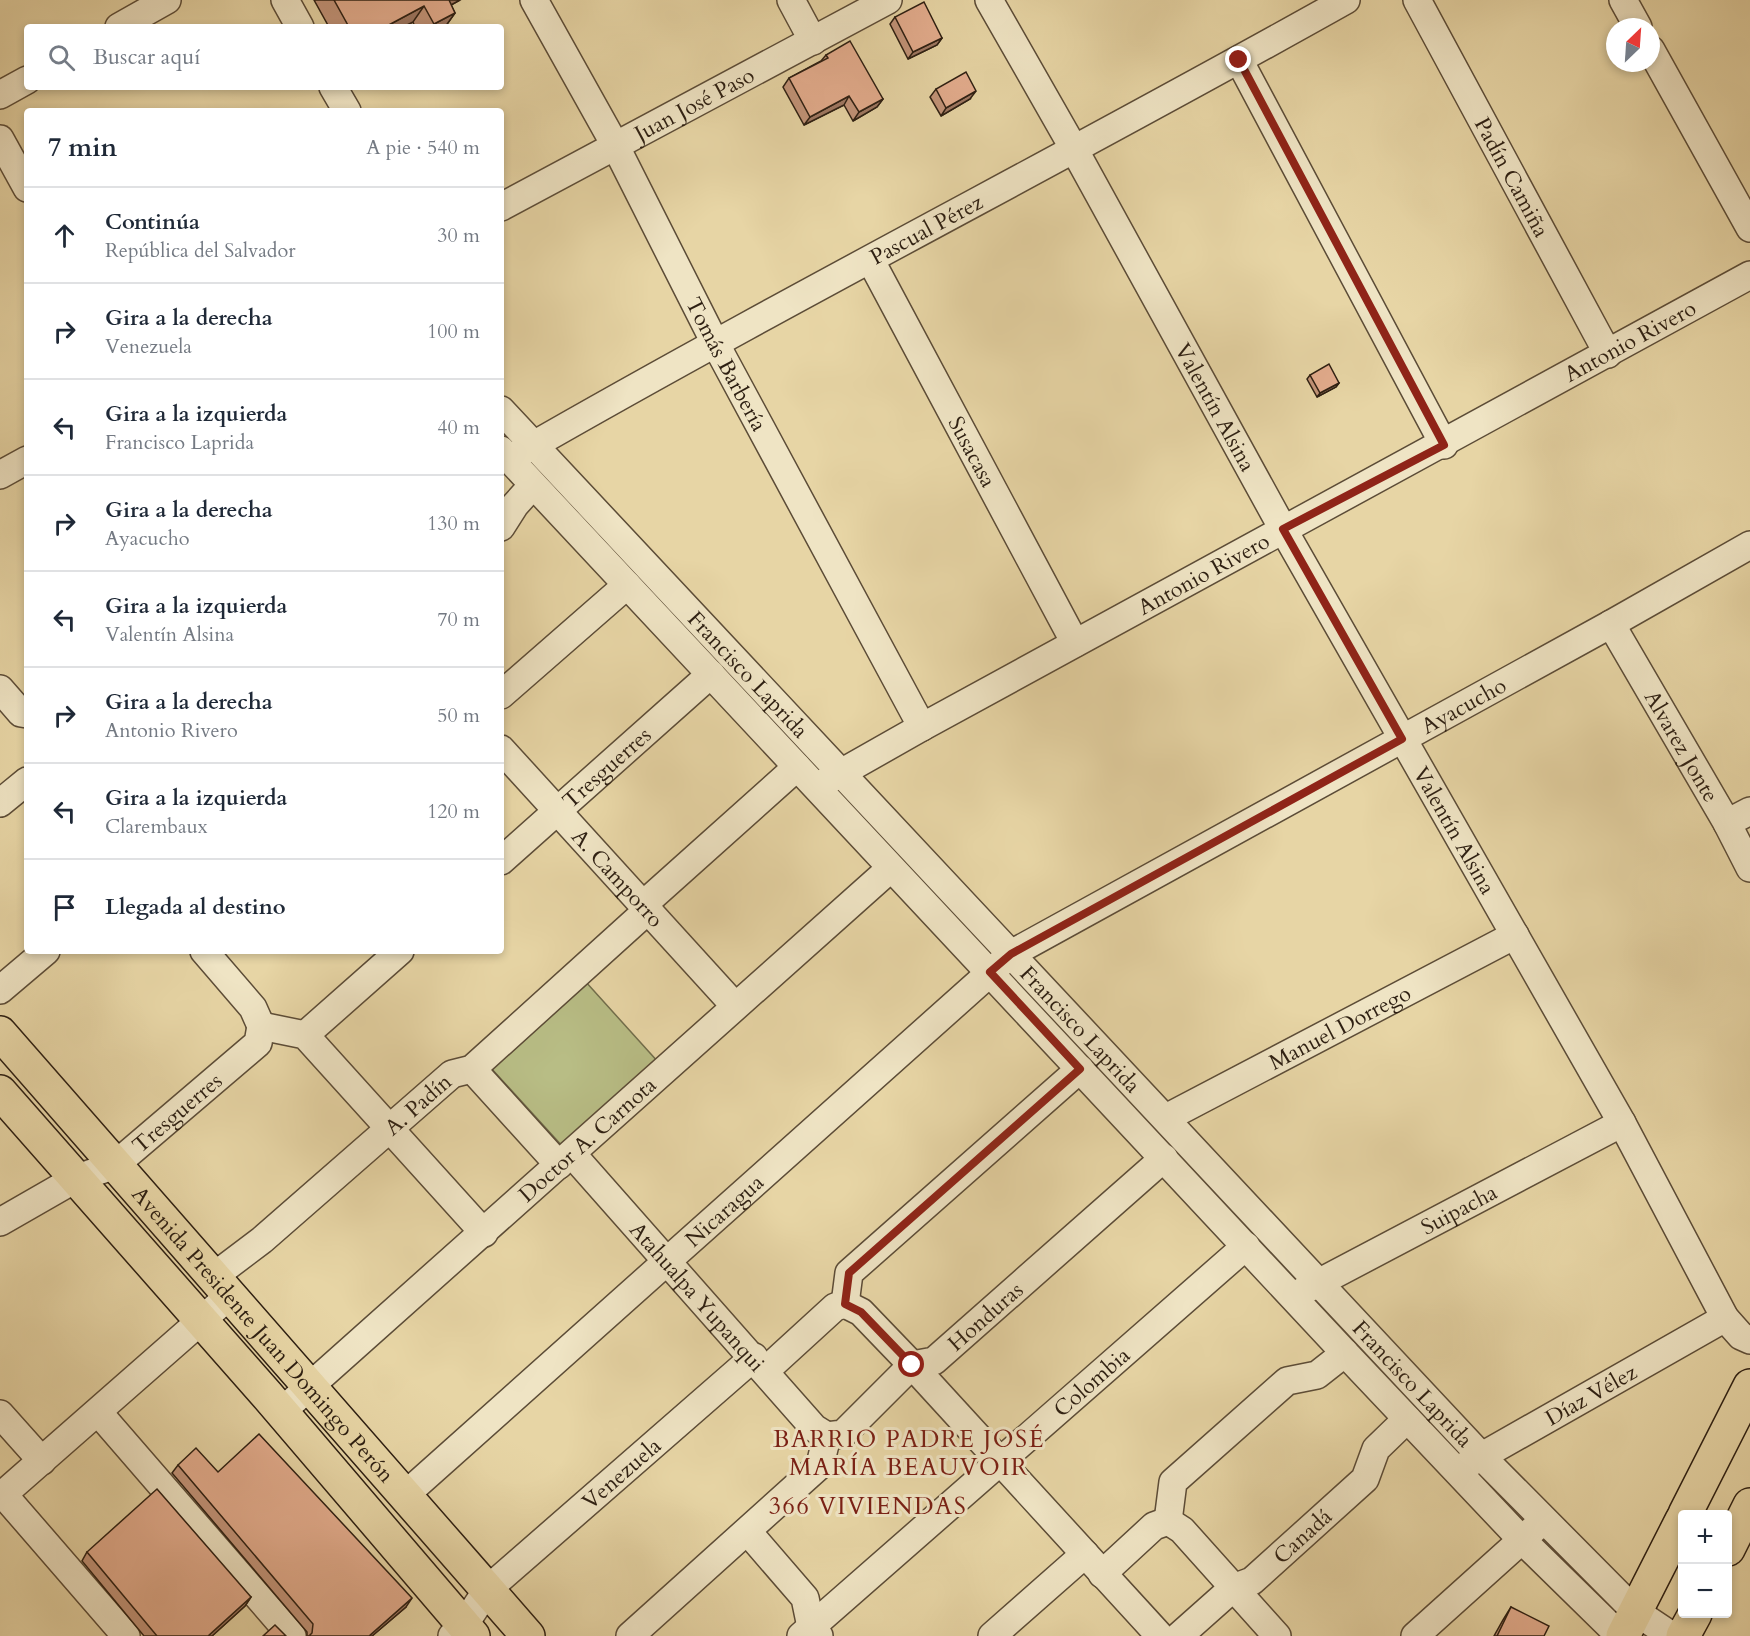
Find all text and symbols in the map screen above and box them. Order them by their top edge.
north arrow [1606,18,1660,72]
search box [24,24,504,90]
icon: search [45,41,78,74]
text: Buscar aquí [93,42,200,72]
route end [1225,46,1251,72]
street label: Juan José Paso [627,60,760,150]
street label: Padín Camiña [1467,112,1556,243]
text: 7 min [48,130,117,165]
text: A pie · 540 m [366,134,480,161]
street label: Pascual Pérez [865,187,988,272]
text: Continúa [105,207,200,237]
icon: ahead [48,219,81,252]
text: 30 m [437,222,480,249]
text: República del Salvador [105,237,296,264]
street label: Tomás Barbería [678,292,774,437]
street label: Antonio Rivero [1559,293,1702,390]
text: Gira a la derecha [105,303,273,333]
icon: right [48,315,81,348]
text: 100 m [427,318,480,345]
text: Venezuela [105,333,192,360]
street label: Valentín Alsina [1168,338,1263,477]
text: Gira a la izquierda [105,399,288,429]
icon: left [48,411,81,444]
street label: Susacasa [941,411,1003,493]
text: 40 m [437,414,480,441]
text: Francisco Laprida [105,429,254,456]
text: Gira a la derecha [105,495,273,525]
icon: right [48,507,81,540]
text: 130 m [427,510,480,537]
text: Ayacucho [105,525,189,552]
street label: Antonio Rivero [1132,526,1275,622]
text: Gira a la izquierda [105,591,288,621]
icon: left [48,603,81,636]
street label: Francisco Laprida [681,605,815,745]
text: 70 m [437,606,480,633]
text: Valentín Alsina [105,621,234,648]
street label: Ayacucho [1416,671,1512,742]
street label: Alvarez Jonte [1637,685,1725,808]
text: Gira a la derecha [105,687,273,717]
icon: right [48,699,81,732]
text: 50 m [437,702,480,729]
text: Antonio Rivero [105,717,238,744]
street label: Tresguerres [556,720,658,816]
street label: Valentín Alsina [1406,761,1503,900]
text: Gira a la izquierda [105,783,288,813]
icon: left [48,795,81,828]
text: 120 m [427,798,480,825]
text: Clarembaux [105,813,208,840]
street label: A. Camporro [565,822,670,934]
icon: arrive [48,891,81,924]
text: Llegada al destino [105,892,286,922]
street label: Francisco Laprida [1013,959,1147,1100]
street label: Manuel Dorrego [1264,978,1416,1077]
street label: Tresguerres [126,1066,229,1160]
street label: A. Padín [378,1067,459,1142]
street label: Doctor A. Carnota [512,1070,663,1209]
street label: Nicaragua [679,1168,771,1254]
street label: Suipacha [1416,1177,1503,1242]
street label: Avenida Presidente Juan Domingo Perón [125,1180,401,1490]
street label: Atahualpa Yupanqui [623,1216,771,1379]
street label: Honduras [941,1275,1030,1358]
street label: Francisco Laprida [1345,1314,1480,1455]
street label: Colombia [1047,1340,1137,1424]
route start [898,1351,924,1377]
street label: Díaz Vélez [1540,1357,1643,1433]
district label: BARRIO PADRE JOSÉ MARÍA BEAUVOIR [773,1423,1045,1484]
street label: Venezuela [576,1431,668,1517]
district label: 366 VIVIENDAS [769,1490,967,1523]
street label: Canadá [1267,1502,1339,1571]
map controls [1678,1510,1732,1618]
button: + [1678,1510,1732,1564]
button: − [1678,1564,1732,1618]

